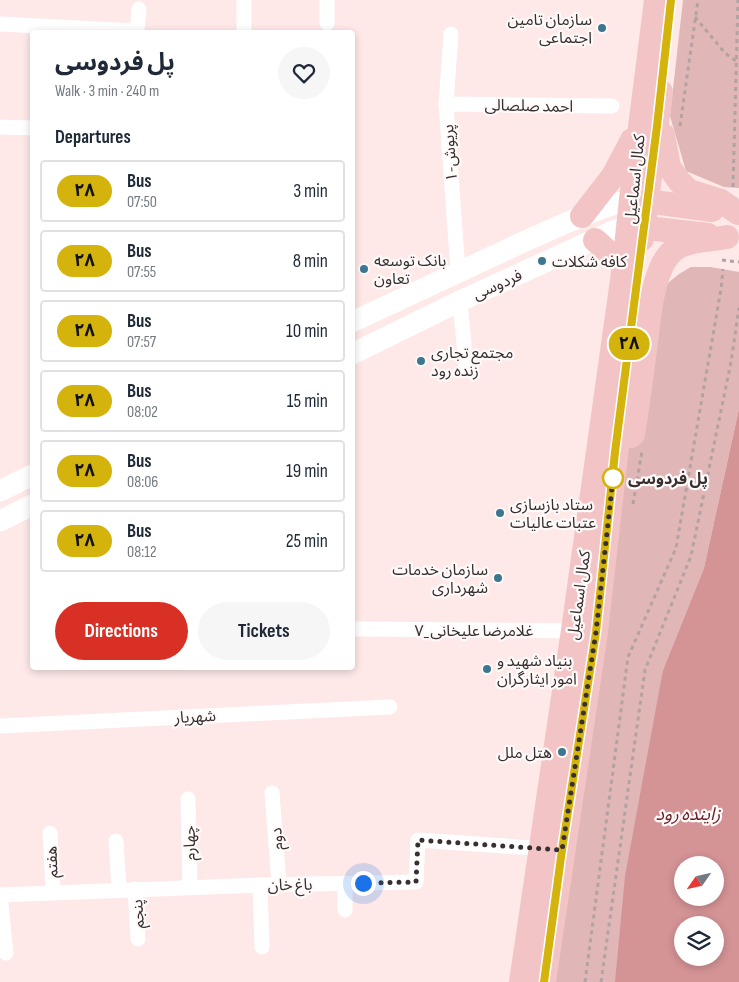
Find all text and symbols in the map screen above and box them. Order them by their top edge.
place label: سازمان تامین اجتماعی [508,11,592,48]
marker: سازمان تامین اجتماعی [596,22,608,34]
button: heart [278,47,330,99]
text: پل فردوسی [55,48,175,77]
text: Walk · 3 min · 240 m [55,82,159,101]
street label: احمد صلصالی [485,96,573,117]
street label: ۱-پریوش [439,124,462,182]
text: Departures [55,126,131,149]
street label: کمال اسماعیل [621,133,650,225]
text: Bus [127,170,152,193]
text: ۲۸ [74,180,95,201]
text: 3 min [293,180,328,203]
text: 07:50 [127,193,157,212]
text: Bus [127,240,152,263]
text: ۲۸ [74,250,95,271]
text: 8 min [293,250,328,273]
place label: بانک توسعه تعاون [374,252,446,289]
place label: کافه شکلات [552,253,627,272]
marker: کافه شکلات [536,255,548,267]
text: 07:55 [127,263,156,282]
marker: بانک توسعه تعاون [358,263,370,275]
street label: فردوسی [470,266,525,305]
text: Bus [127,310,152,333]
text: ۲۸ [74,320,95,341]
text: 10 min [286,320,328,343]
line badge: ۲۸ [606,328,652,360]
text: 07:57 [127,333,156,352]
text: ۲۸ [619,333,639,354]
place label: مجتمع تجاری زنده رود [431,344,514,381]
marker: مجتمع تجاری زنده رود [415,355,427,367]
text: Bus [127,380,152,403]
text: ۲۸ [74,390,95,411]
text: 15 min [287,390,328,413]
text: 08:02 [127,403,158,422]
text: Bus [127,450,152,473]
text: ۲۸ [74,460,95,481]
text: 19 min [286,460,328,483]
marker: پل فردوسی [602,467,624,489]
place label: پل فردوسی [628,470,708,489]
text: 08:06 [127,473,158,492]
place label: ستاد بازسازی عتبات عالیات [510,496,596,533]
marker: ستاد بازسازی عتبات عالیات [494,507,506,519]
text: Bus [127,520,152,543]
text: ۲۸ [74,530,95,551]
text: 25 min [286,530,328,553]
text: 08:12 [127,543,157,562]
street label: کمال اسماعیل [564,549,595,641]
place label: سازمان خدمات شهرداری [392,561,488,598]
marker: سازمان خدمات شهرداری [492,572,504,584]
button: Directions [55,602,188,660]
button: Tickets [198,602,330,660]
street label: ۷_غلامرضا علیخانی [415,622,533,641]
place label: بنیاد شهید و امور ایثارگران [497,652,577,689]
marker: بنیاد شهید و امور ایثارگران [481,663,493,675]
street label: شهریار [173,707,216,728]
place label: هتل ملل [498,744,552,763]
marker: هتل ملل [556,746,568,758]
water label: زاینده رود [656,804,722,825]
street label: چهارم [181,825,202,861]
street label: دوم [267,827,290,851]
street label: هفتم [42,846,65,878]
north arrow [674,856,724,906]
map controls [674,856,724,966]
your location [351,871,376,896]
street label: باغ خان [268,876,313,897]
street label: پنجم [128,898,151,929]
button: layers [674,916,724,966]

